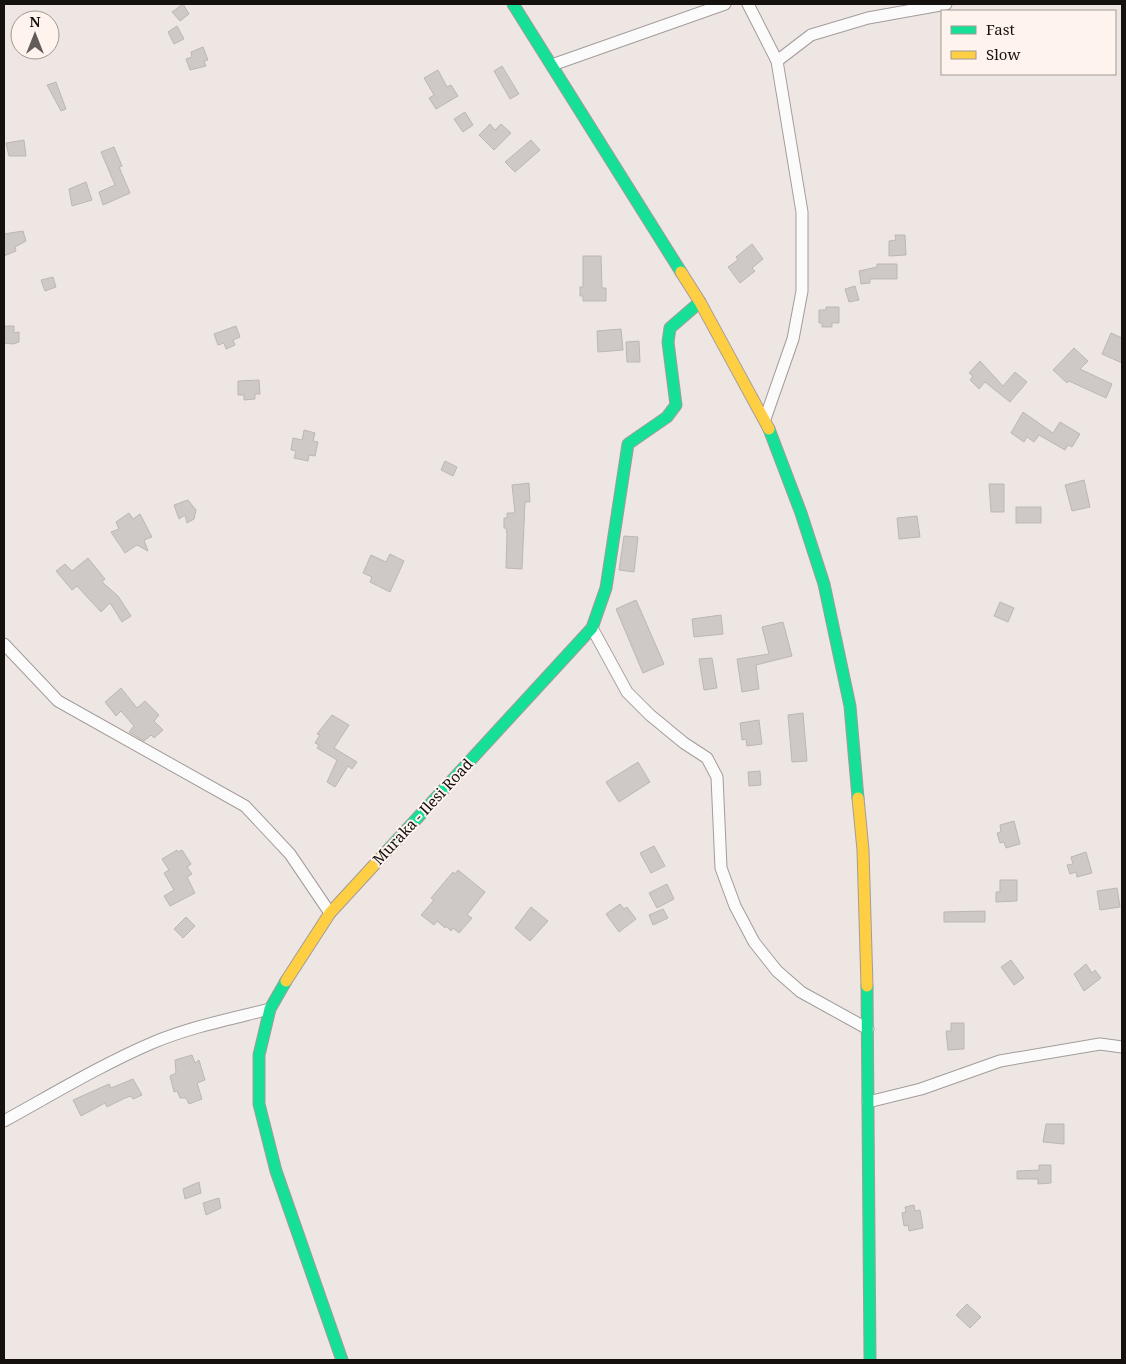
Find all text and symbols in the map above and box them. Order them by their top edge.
north arrow [10,10,60,60]
legend [941,10,1116,75]
text: N [29,12,41,31]
text: Fast [986,19,1015,39]
text: Slow [986,44,1020,64]
street label: Muraka - Ilesi Road [368,754,477,869]

